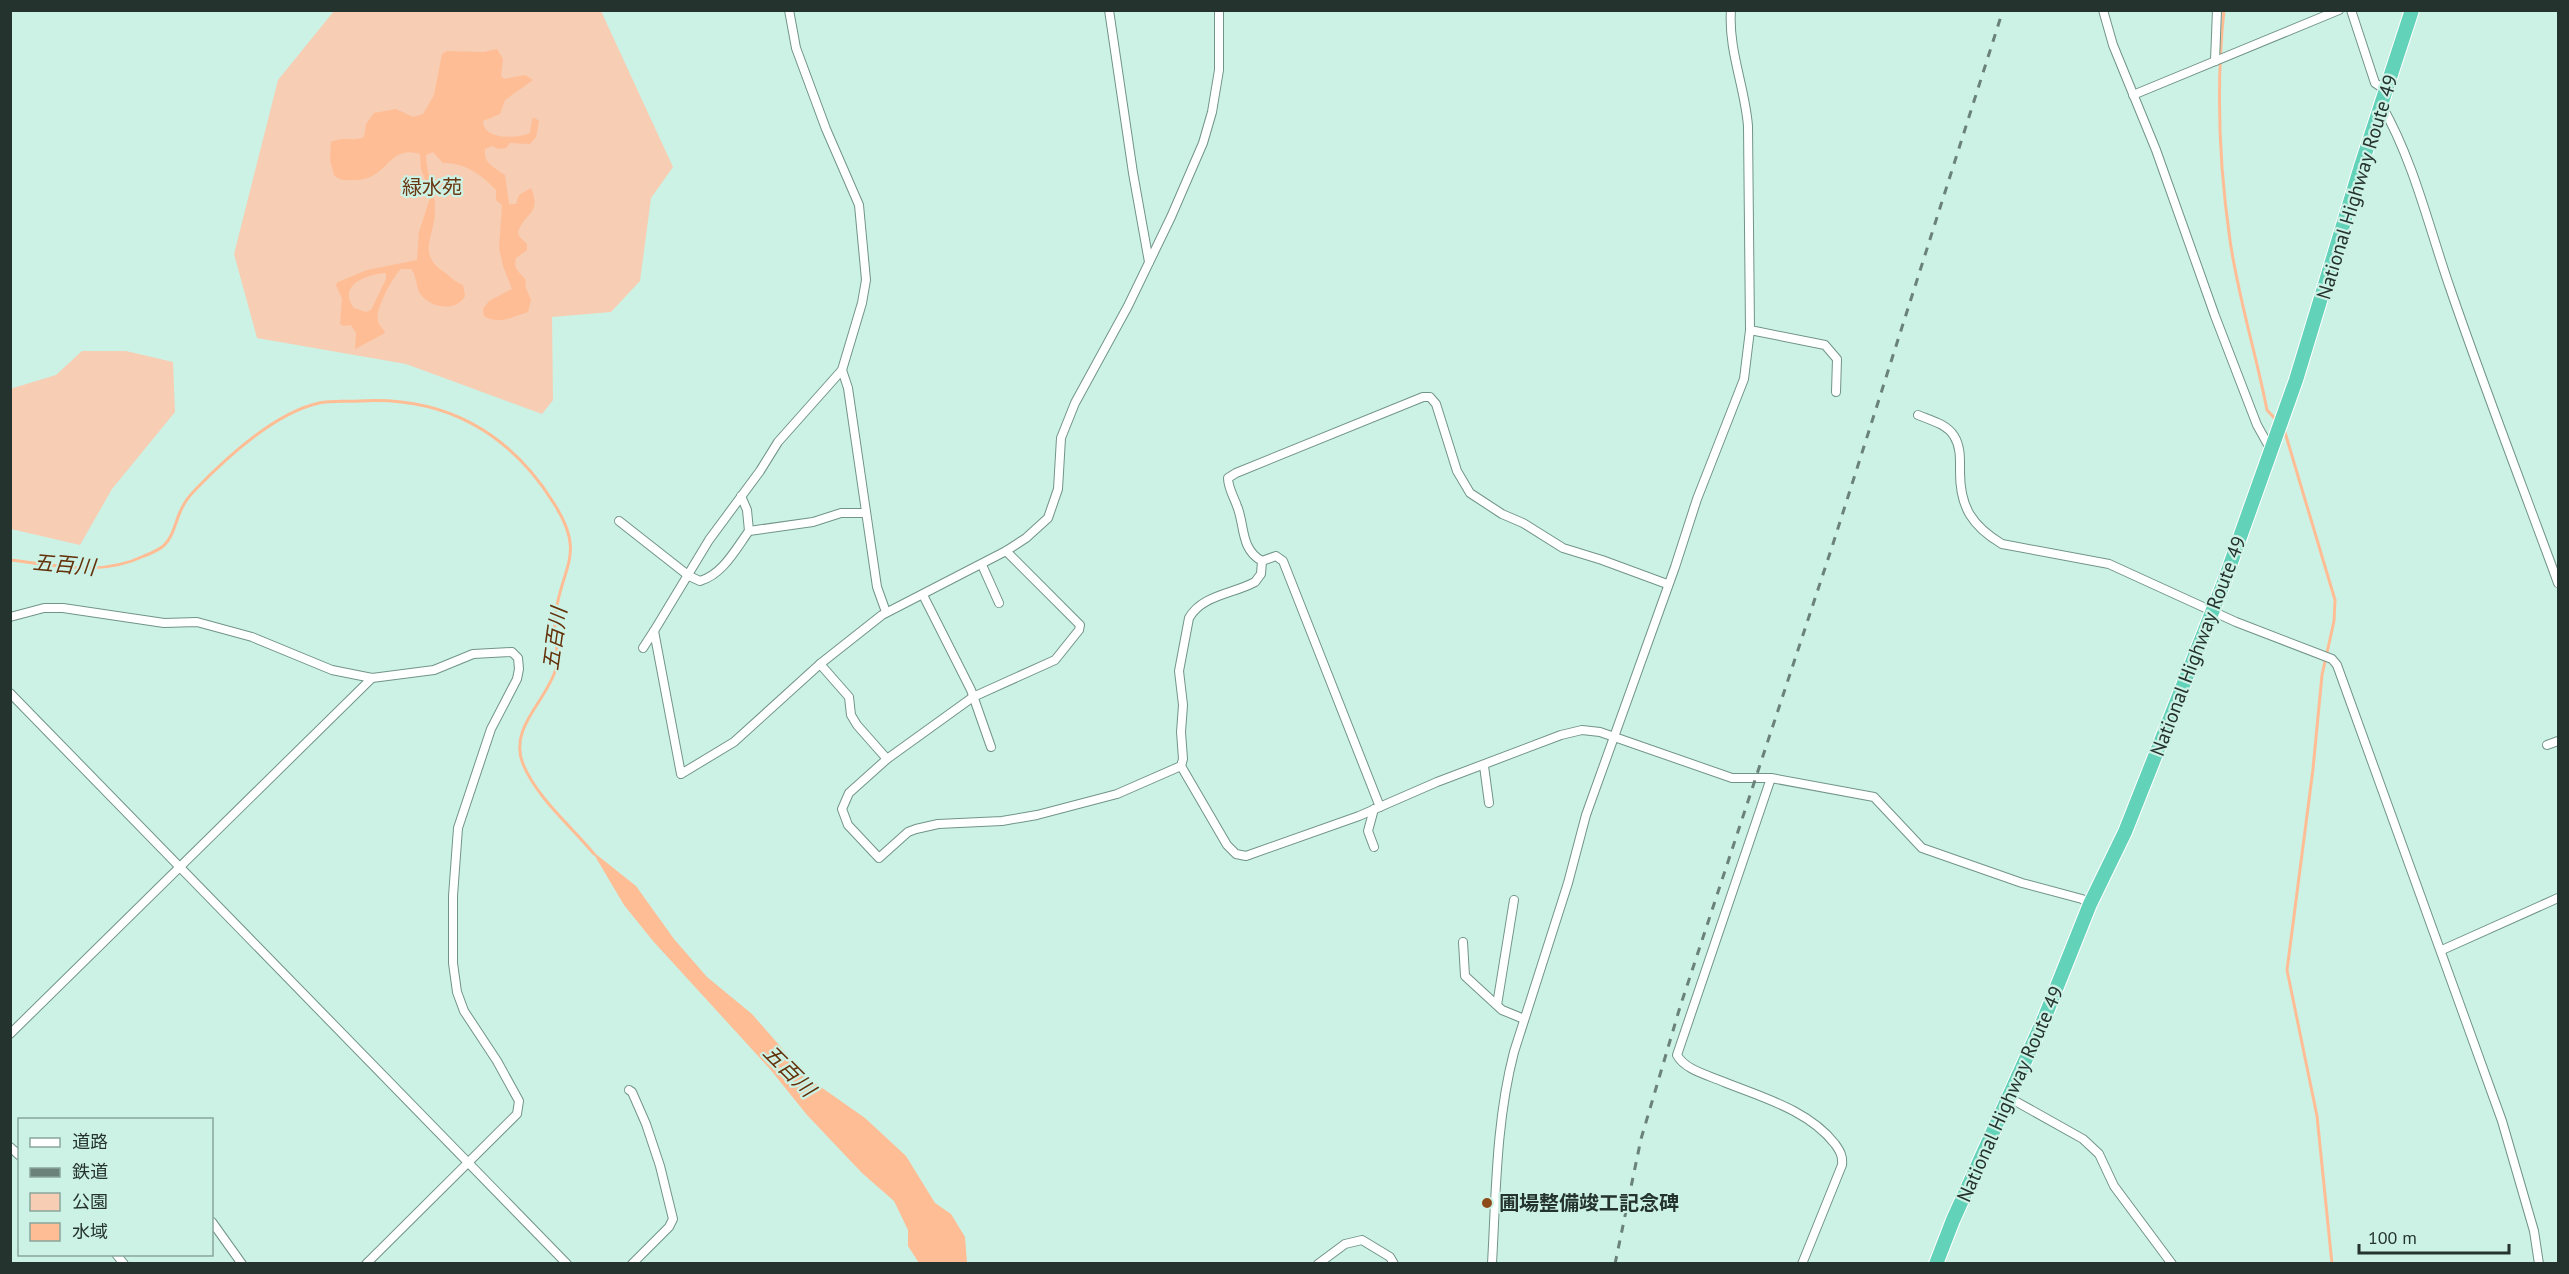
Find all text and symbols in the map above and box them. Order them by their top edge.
street label: National Highway Route 49 [2310,71,2404,303]
park label: 緑水苑 [402,174,462,200]
street label: National Highway Route 49 [2144,532,2252,760]
water label: 五百川 [31,548,99,581]
water label: 五百川 [537,604,573,672]
street label: National Highway Route 49 [1951,982,2069,1206]
water label: 五百川 [758,1039,823,1104]
legend [18,1118,213,1256]
text: 道路 [72,1130,108,1153]
text: 鉄道 [72,1160,108,1183]
text: 公園 [72,1190,108,1213]
place label: 圃場整備竣工記念碑 [1499,1190,1679,1216]
marker: 圃場整備竣工記念碑 [1480,1196,1494,1210]
scale bar [2359,1217,2509,1255]
text: 水域 [72,1220,108,1243]
text: 100 m [2368,1226,2417,1249]

